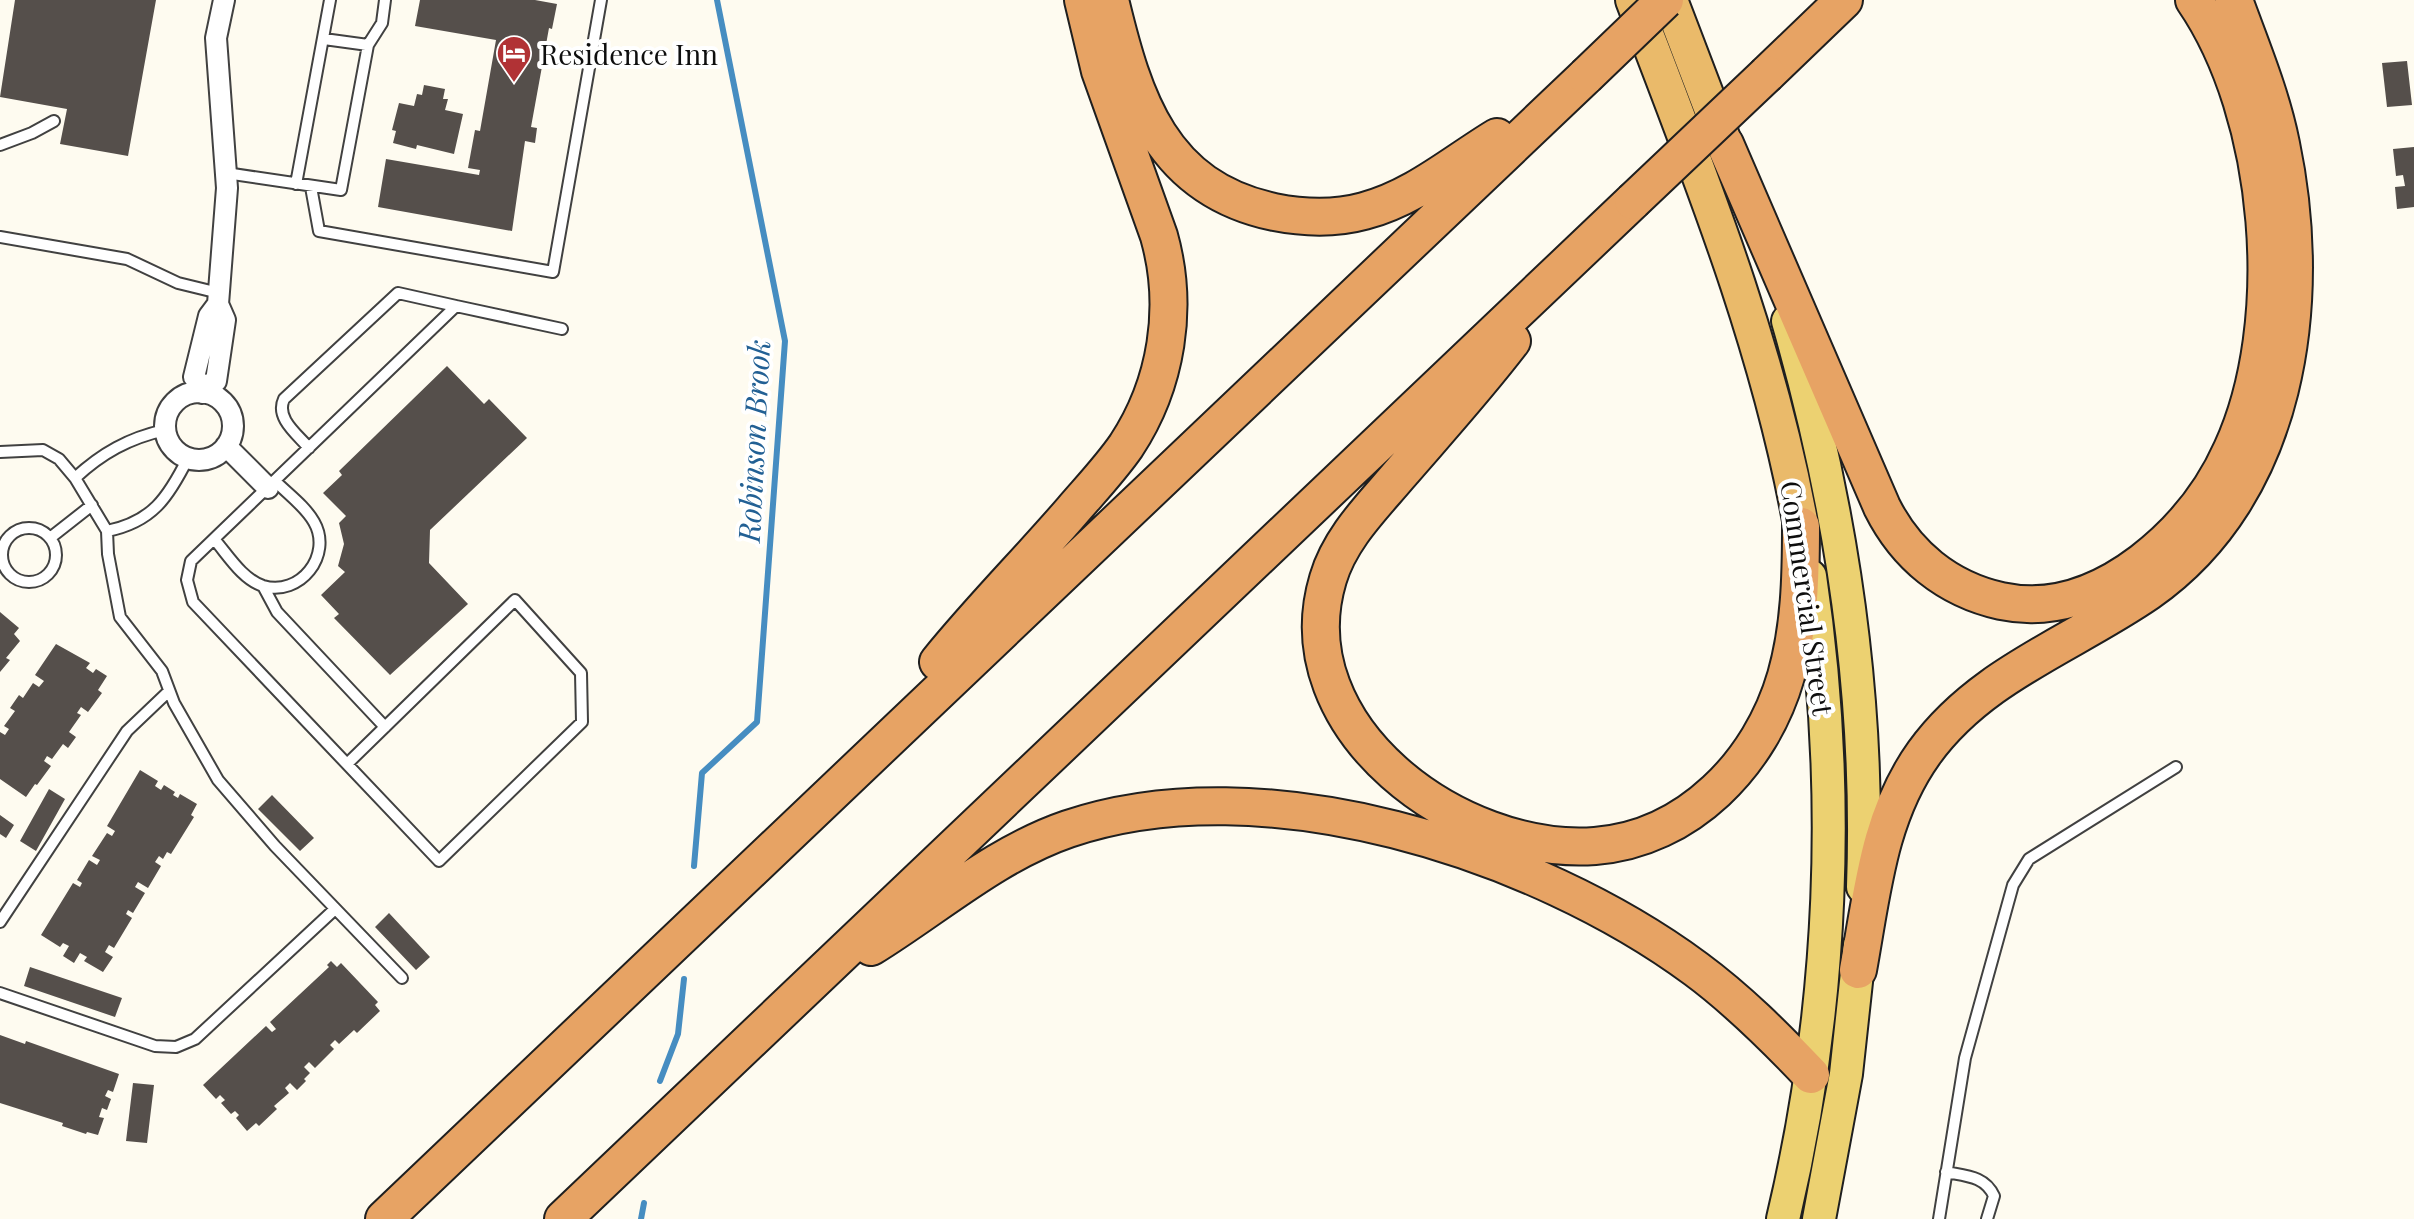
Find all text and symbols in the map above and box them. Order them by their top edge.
hotel icon: Residence Inn [495,34,533,84]
place label: Residence Inn [540,35,718,72]
water label: Robinson Brook [728,339,778,544]
street label: Commercial Street [1773,478,1843,719]

